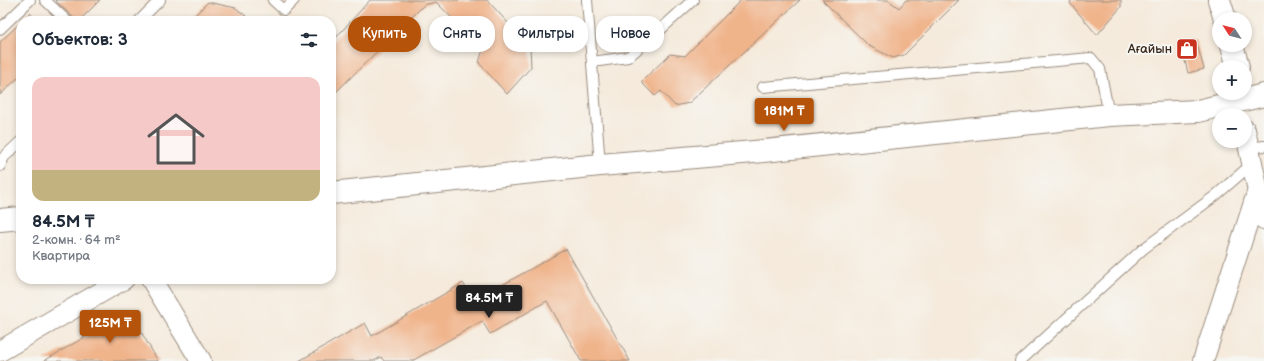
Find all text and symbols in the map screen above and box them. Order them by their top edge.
north arrow [1212,12,1252,52]
map controls [1212,12,1252,148]
chip: Купить [348,16,421,52]
chip: Снять [429,16,495,52]
chip: Фильтры [503,16,588,52]
chip: Новое [596,16,664,52]
icon: filters [298,29,320,51]
text: Объектов: 3 [32,30,128,50]
shop icon: Ағайын [1174,36,1200,62]
place label: Ағайын [1127,41,1172,57]
button: + [1212,60,1252,100]
pin: 181M ₸ [751,98,817,132]
icon: home [140,103,212,175]
text: 181M ₸ [764,103,804,119]
button: − [1212,108,1252,148]
text: 84.5M ₸ [32,212,94,232]
text: 2-комн. · 64 m² [32,232,121,248]
text: Квартира [32,248,90,264]
pin: 84.5M ₸ [452,285,526,319]
text: 84.5M ₸ [465,290,513,306]
pin: 125M ₸ [77,310,143,344]
text: 125M ₸ [89,315,131,331]

